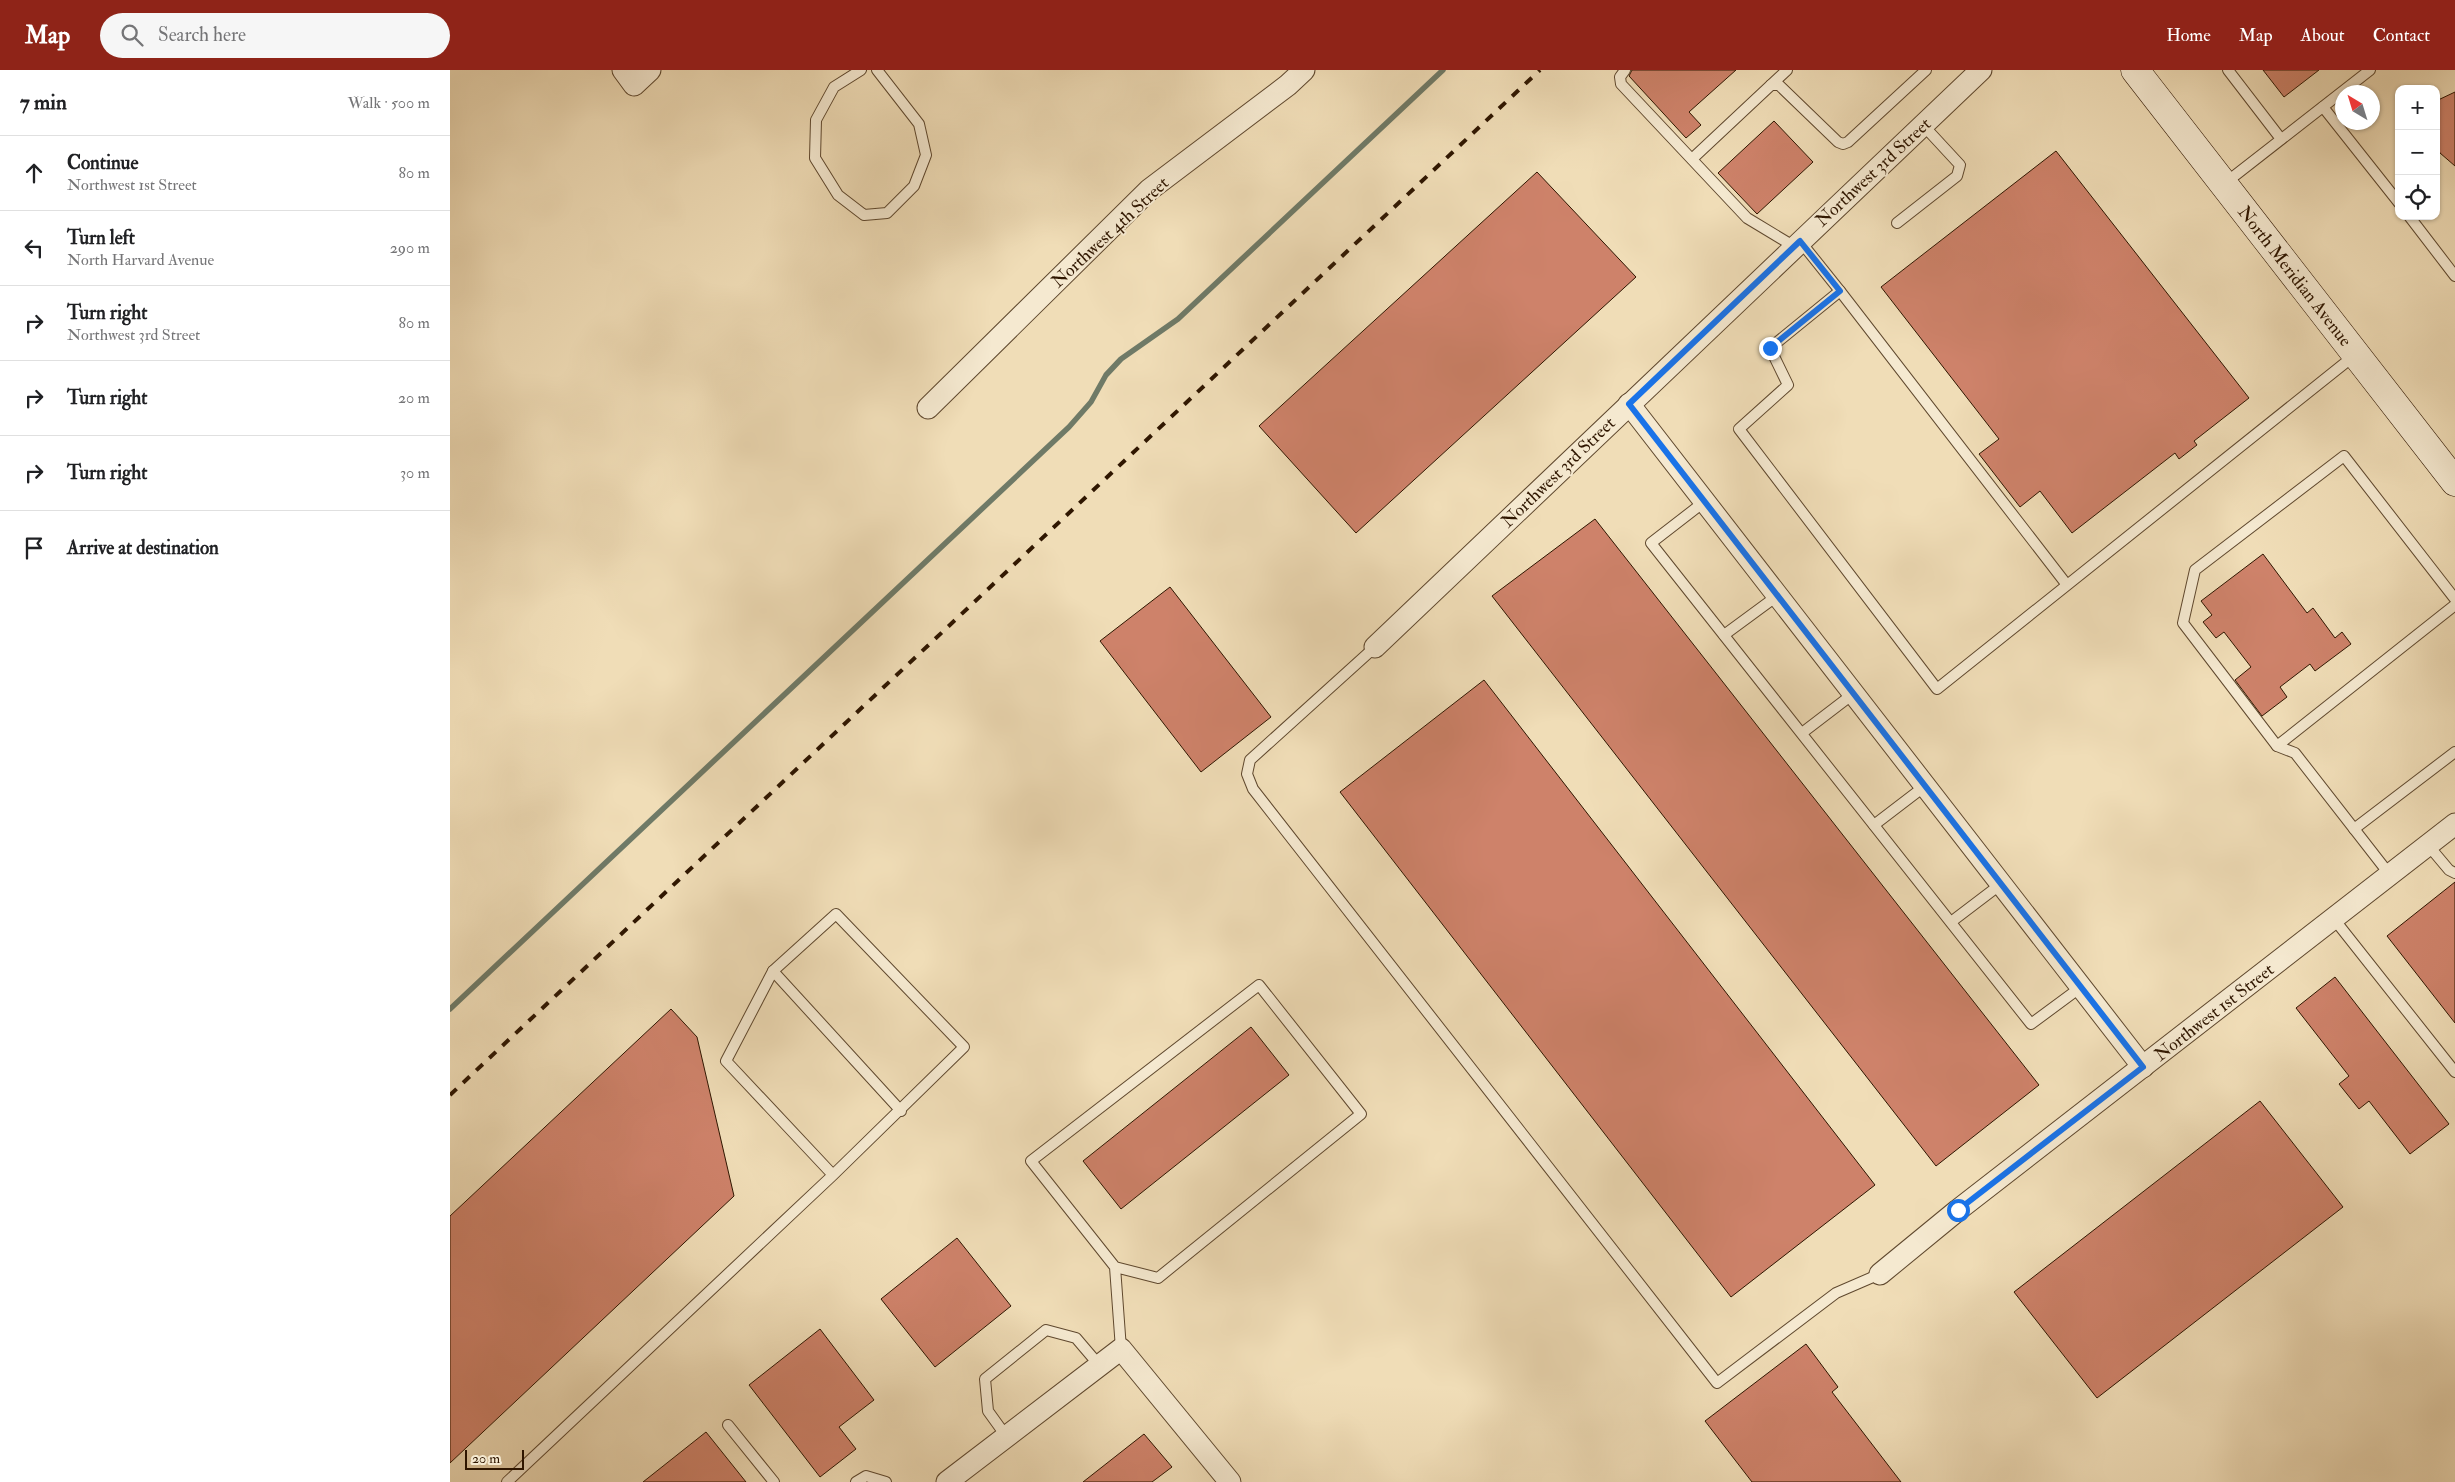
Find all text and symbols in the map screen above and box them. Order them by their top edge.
search box [100,13,450,58]
text: Map [25,20,70,51]
icon: search [118,21,146,49]
text: Search here [158,23,246,47]
text: Home [2166,24,2211,47]
text: Map [2239,24,2273,47]
text: About [2301,24,2345,47]
text: Contact [2373,24,2430,47]
north arrow [2335,85,2380,130]
map controls [2395,85,2440,220]
button: + [2395,85,2440,130]
text: 7 min [20,89,67,116]
text: Walk · 500 m [348,93,430,113]
street label: Northwest 3rd Street [1811,113,1936,232]
button: − [2395,130,2440,175]
text: Continue [67,151,138,175]
icon: ahead [20,159,48,187]
text: 80 m [399,163,430,183]
street label: Northwest 4th Street [1047,172,1174,293]
text: Northwest 1st Street [67,175,197,195]
button: locate [2395,175,2440,220]
street label: North Meridian Avenue [2232,201,2357,352]
text: Turn left [67,226,135,250]
icon: left [20,234,48,262]
text: 290 m [390,238,430,258]
text: North Harvard Avenue [67,250,214,270]
text: Turn right [67,301,147,325]
icon: right [20,309,48,337]
text: 80 m [399,313,430,333]
text: Northwest 3rd Street [67,325,200,345]
route end [1759,337,1782,360]
icon: right [20,384,48,412]
text: Turn right [67,386,147,410]
text: 20 m [398,388,430,408]
street label: Northwest 3rd Street [1496,412,1620,533]
icon: right [20,459,48,487]
text: Turn right [67,461,147,485]
text: 30 m [400,463,430,483]
icon: arrive [20,534,48,562]
text: Arrive at destination [67,536,219,560]
street label: Northwest 1st Street [2150,958,2279,1066]
route start [1947,1199,1970,1222]
scale bar [465,1447,524,1470]
text: 20 m [472,1450,500,1467]

